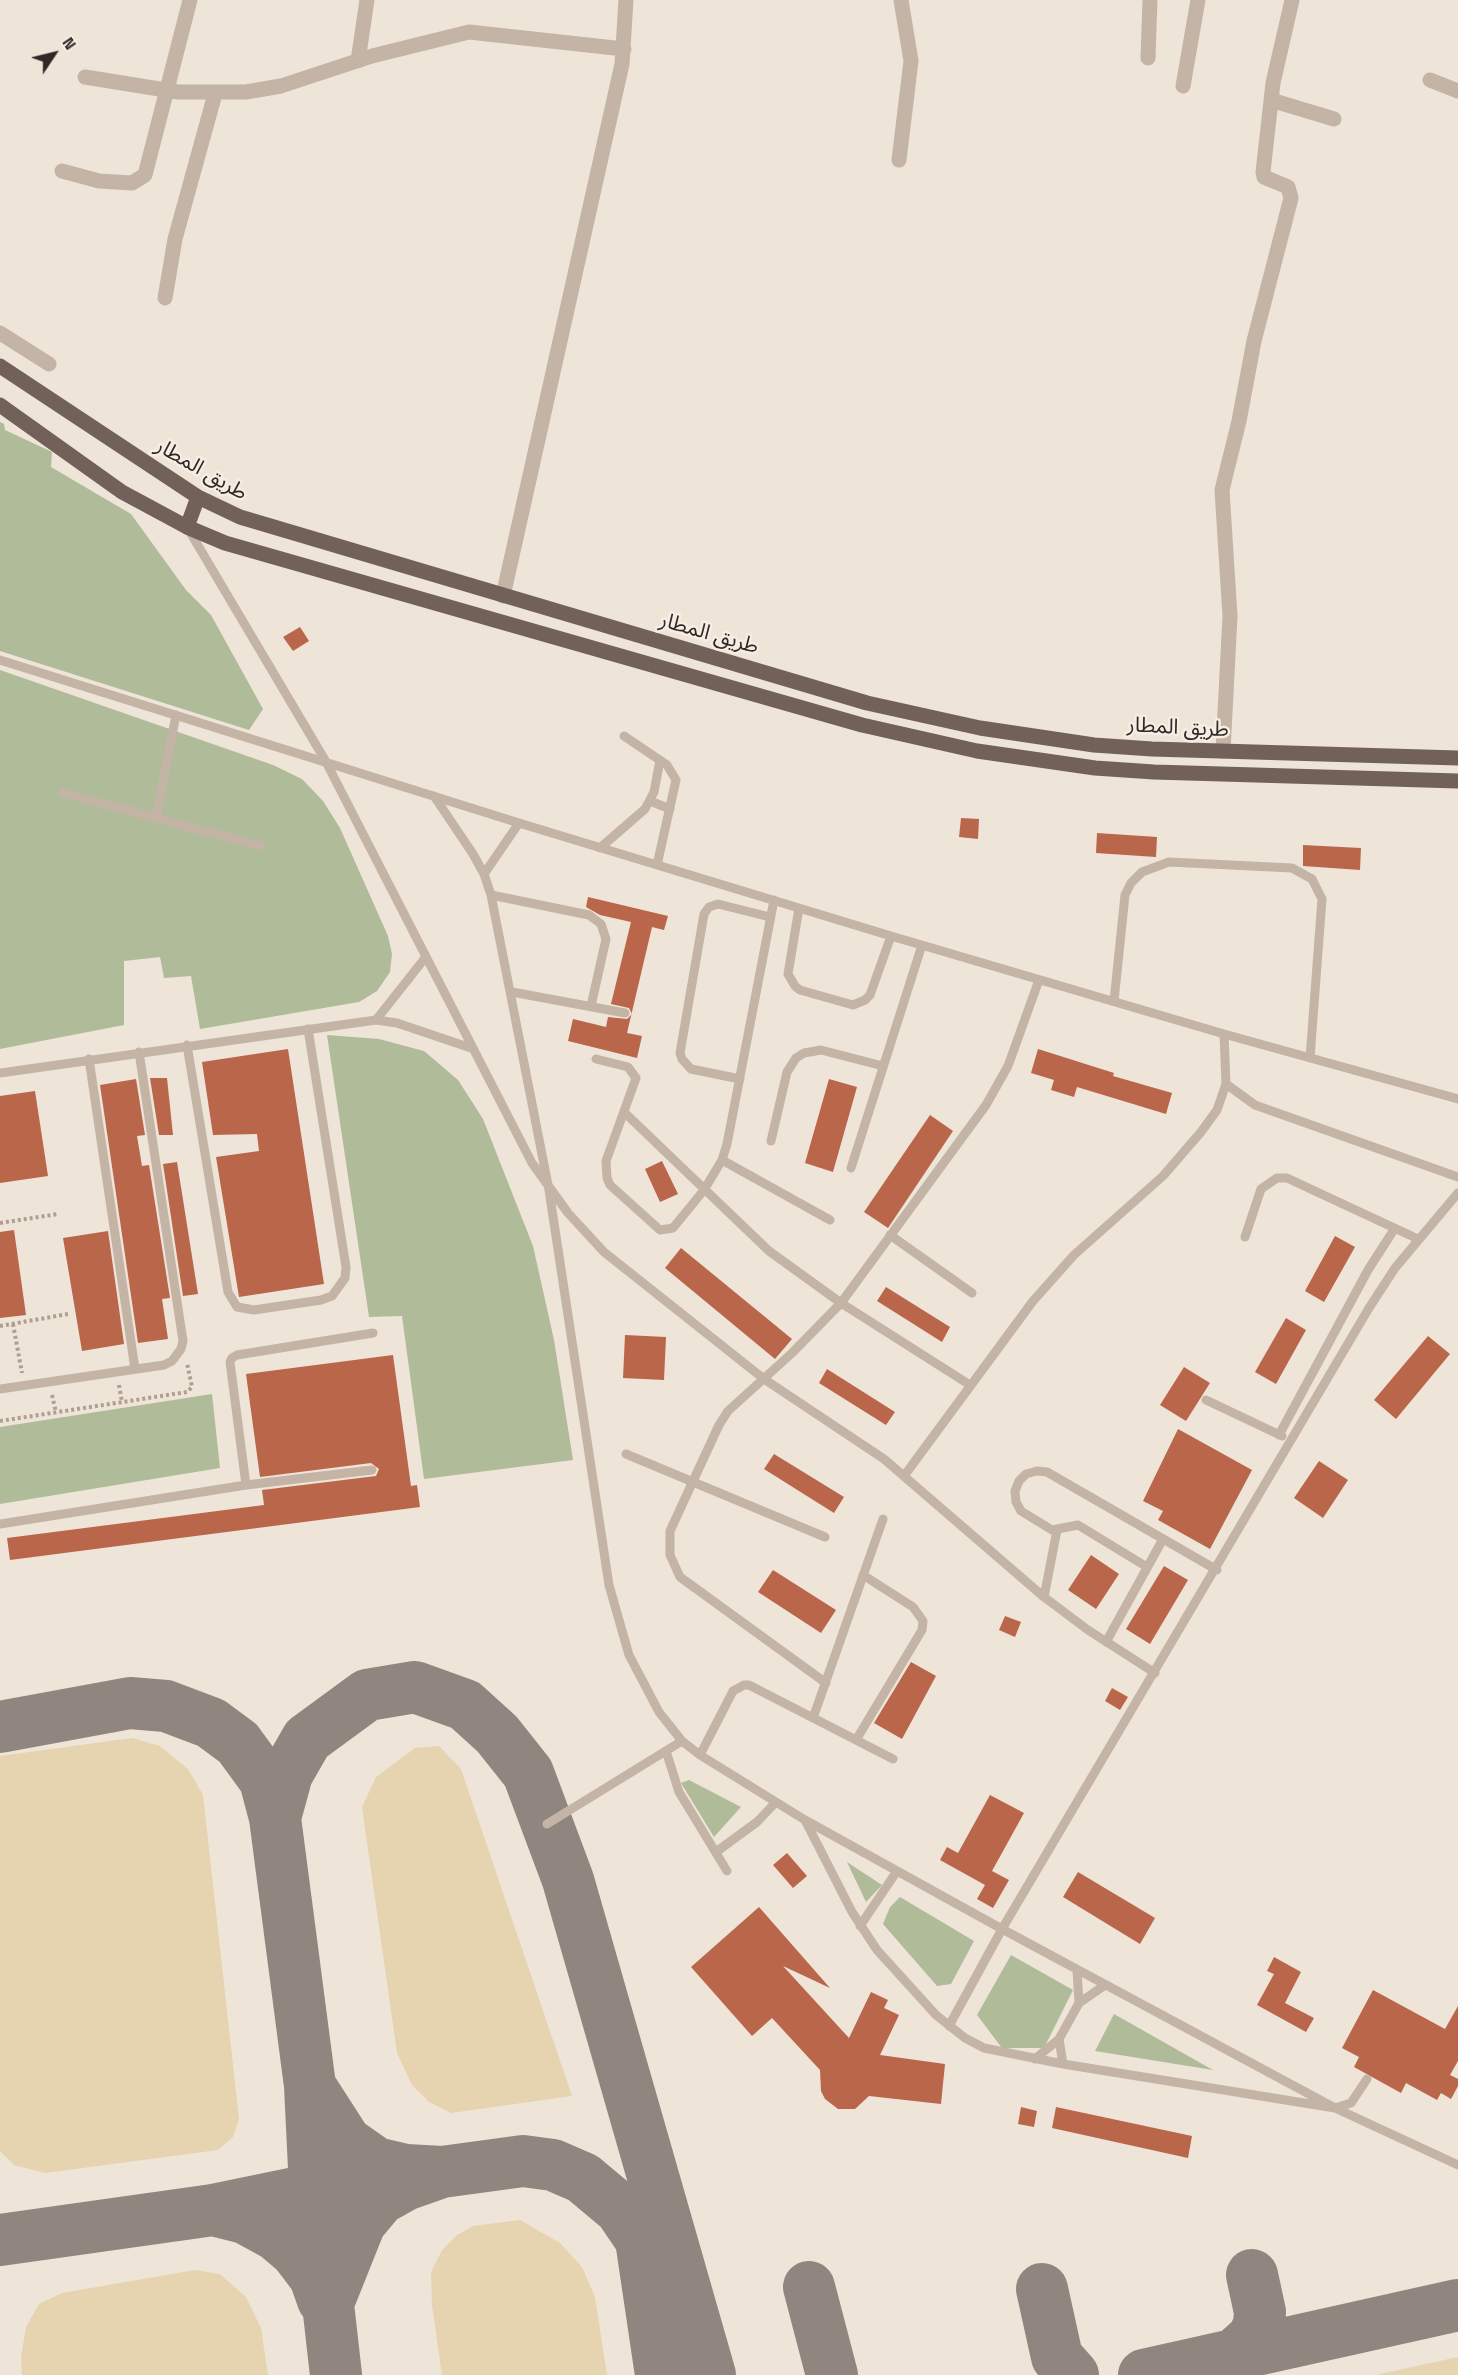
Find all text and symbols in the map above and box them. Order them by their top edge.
north arrow [24,24,84,84]
text: N [57,33,81,54]
street label: طريق المطار [151,434,251,506]
street label: طريق المطار [657,608,761,660]
street label: طريق المطار [1126,713,1230,743]

